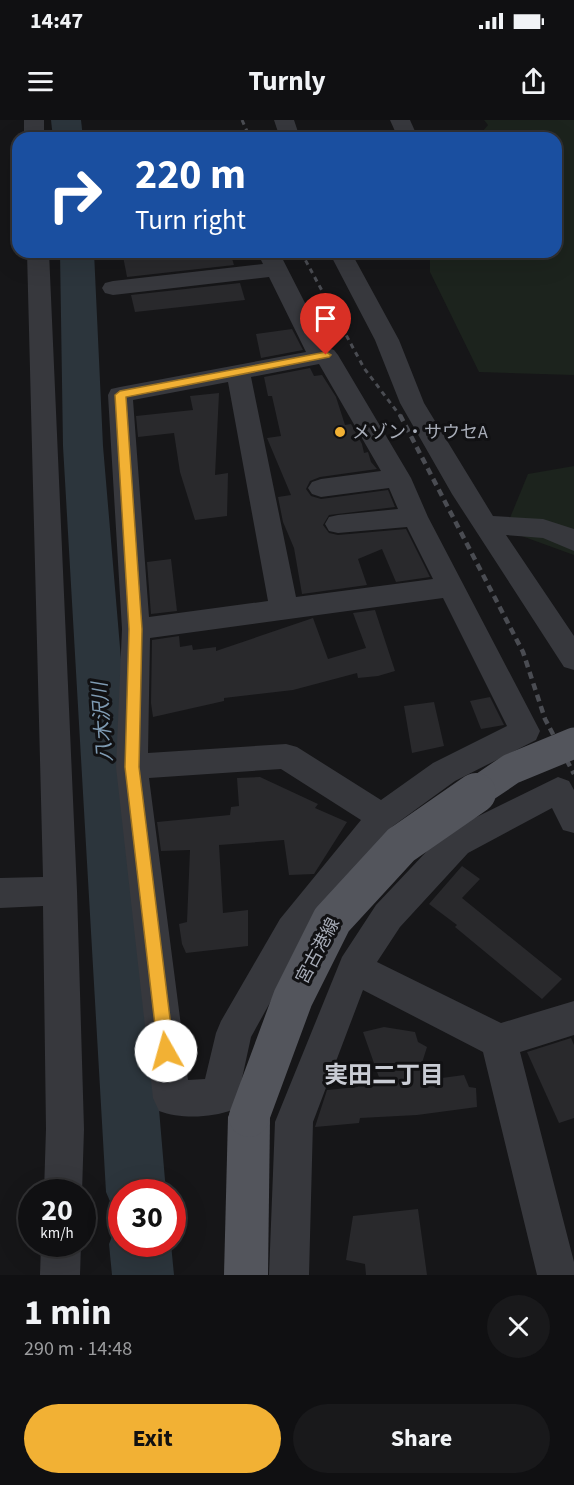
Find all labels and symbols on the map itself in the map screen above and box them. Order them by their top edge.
pin [300,293,351,355]
place label: メゾン・サウセA [352,420,488,445]
marker: メゾン・サウセA [333,425,347,439]
water label: 八木沢川 [86,679,120,763]
street label: 宮古港線 [290,913,346,989]
position arrow [134,1019,198,1083]
district label: 実田二丁目 [324,1058,444,1093]
speed limit sign: 30 [108,1179,186,1257]

